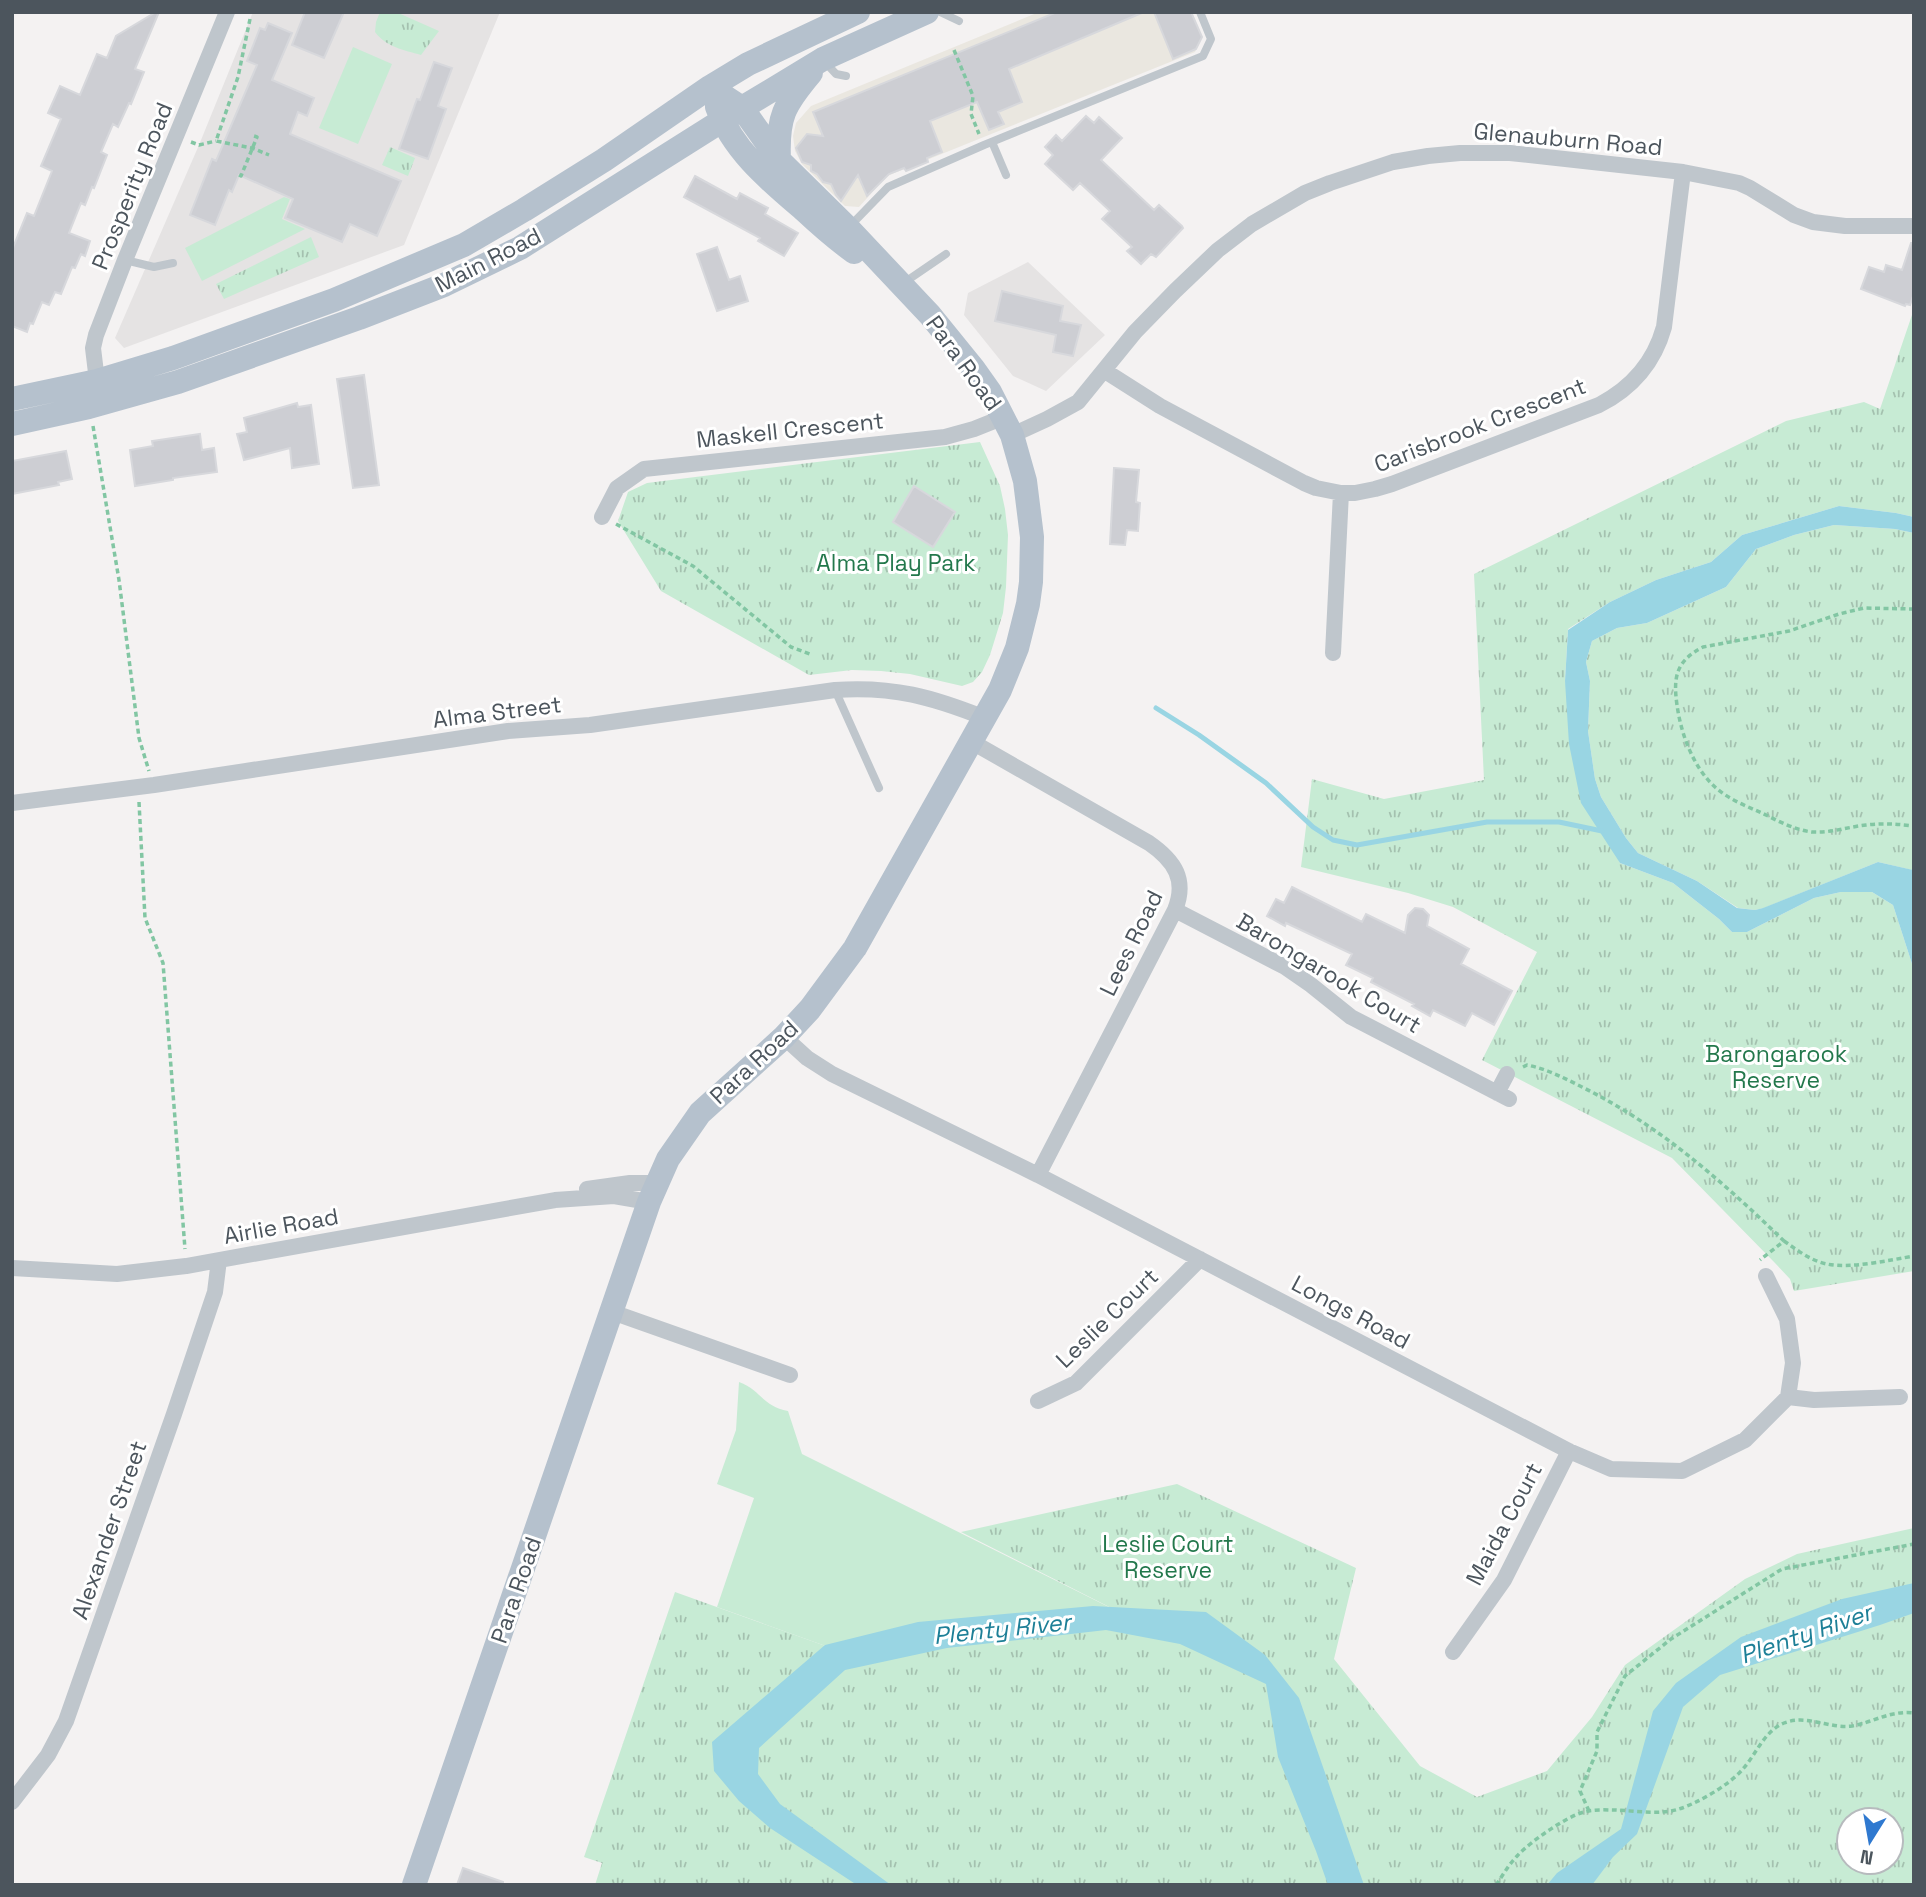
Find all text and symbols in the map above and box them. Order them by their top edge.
street label: Prosperity Road [85,98,179,274]
street label: Glenauburn Road [1472,116,1664,162]
street label: Main Road [430,220,546,300]
street label: Para Road [919,309,1009,417]
street label: Carisbrook Crescent [1370,371,1590,479]
street label: Maskell Crescent [695,405,885,455]
park label: Alma Play Park [816,548,976,578]
street label: Alma Street [431,689,563,735]
street label: Lees Road [1092,885,1170,1001]
street label: Barongarook Court [1231,906,1427,1040]
street label: Para Road [703,1013,805,1111]
park label: Barongarook Reserve [1705,1039,1847,1095]
street label: Airlie Road [221,1201,341,1251]
street label: Leslie Court [1049,1262,1165,1374]
street label: Longs Road [1287,1268,1415,1356]
street label: Alexander Street [64,1437,154,1623]
street label: Maida Court [1459,1457,1549,1591]
park label: Leslie Court Reserve [1102,1529,1234,1585]
street label: Para Road [484,1533,548,1647]
water label: Plenty River [1736,1596,1879,1671]
water label: Plenty River [932,1606,1075,1651]
north arrow [1835,1806,1905,1876]
text: N [1858,1844,1875,1871]

